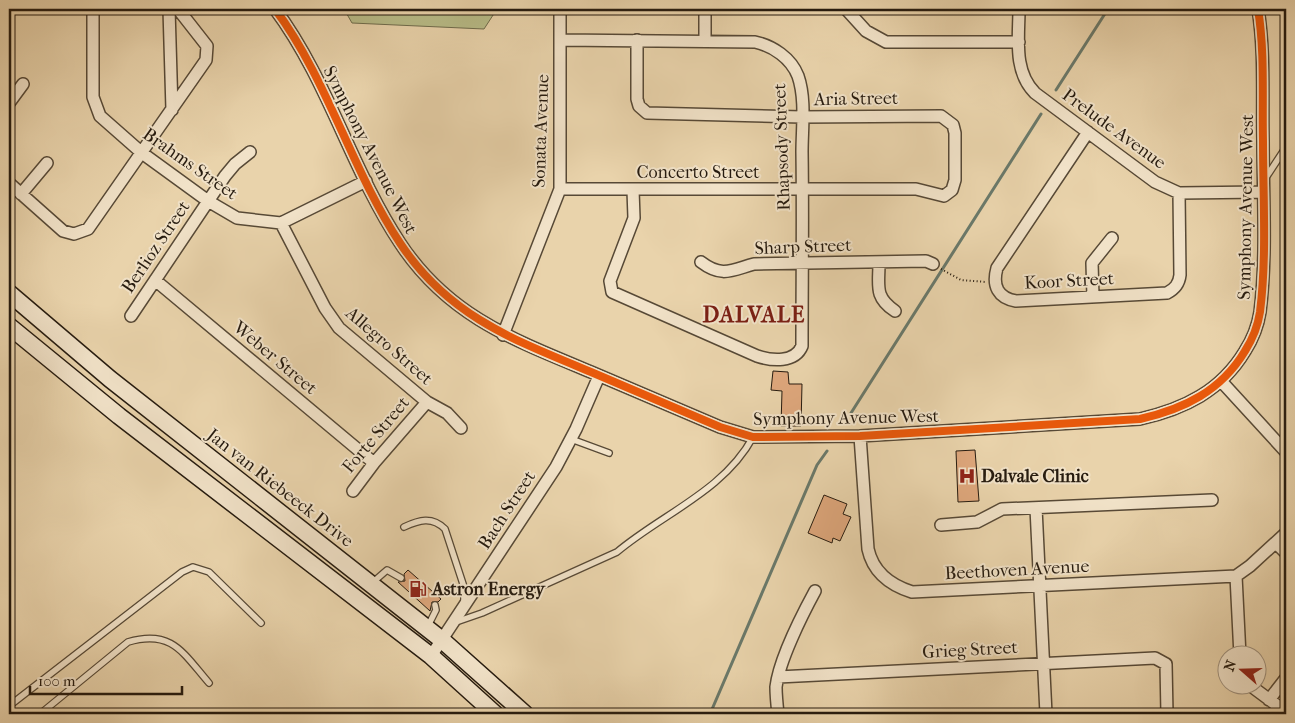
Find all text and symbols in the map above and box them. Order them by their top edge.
street label: Symphony Avenue West [318,62,422,238]
street label: Sonata Avenue [529,74,553,188]
street label: Rhapsody Street [769,82,795,211]
street label: Prelude Avenue [1058,84,1170,174]
street label: Aria Street [813,88,899,110]
street label: Symphony Avenue West [1234,113,1258,300]
street label: Brahms Street [139,124,242,205]
street label: Concerto Street [636,162,760,183]
street label: Berlioz Street [117,196,195,297]
street label: Sharp Street [754,235,852,259]
street label: Koor Street [1024,268,1115,294]
street label: Allegro Street [341,302,437,390]
district label: DALVALE [702,302,806,328]
street label: Weber Street [228,316,322,399]
street label: Forte Street [338,392,414,477]
street label: Symphony Avenue West [753,406,940,430]
street label: Jan van Riebeeck Drive [201,423,357,552]
street label: Bach Street [474,466,540,553]
hospital icon: Dalvale Clinic [957,466,977,486]
place label: Dalvale Clinic [981,466,1089,487]
street label: Beethoven Avenue [944,556,1090,584]
fuel station icon: Astron Energy [408,579,428,599]
place label: Astron Energy [431,579,546,600]
street label: Grieg Street [922,637,1019,663]
north arrow [1218,646,1268,696]
text: N [1220,657,1240,674]
scale bar [30,663,182,695]
text: 100 m [38,672,76,690]

